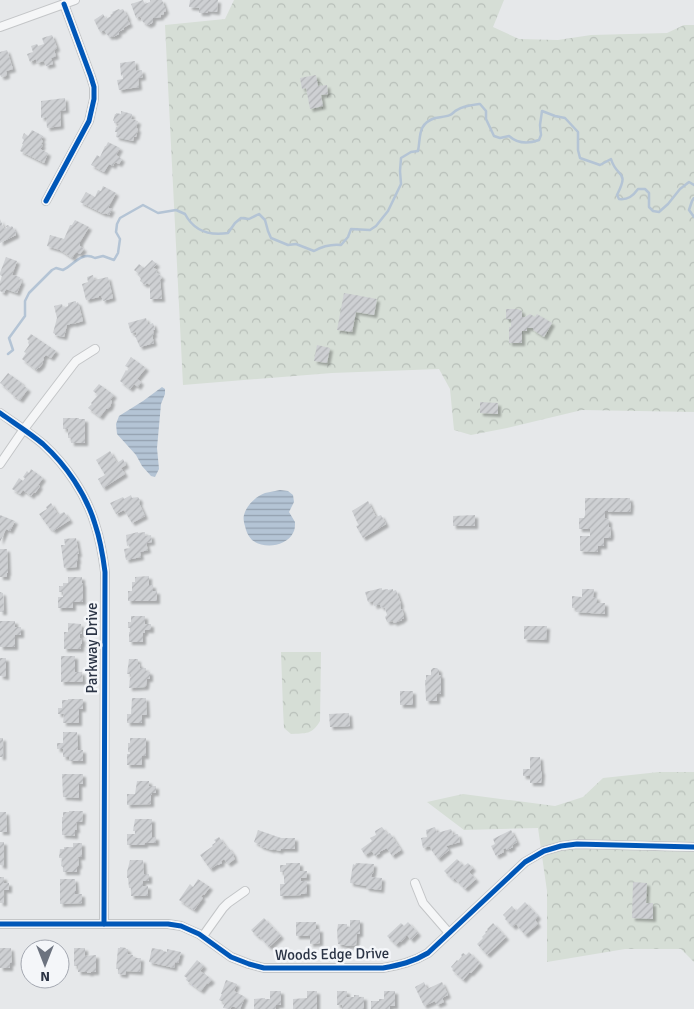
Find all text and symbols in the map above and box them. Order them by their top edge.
street label: Parkway Drive [83,603,101,693]
north arrow [20,939,70,989]
street label: Woods Edge Drive [275,944,389,964]
text: N [40,968,50,985]

